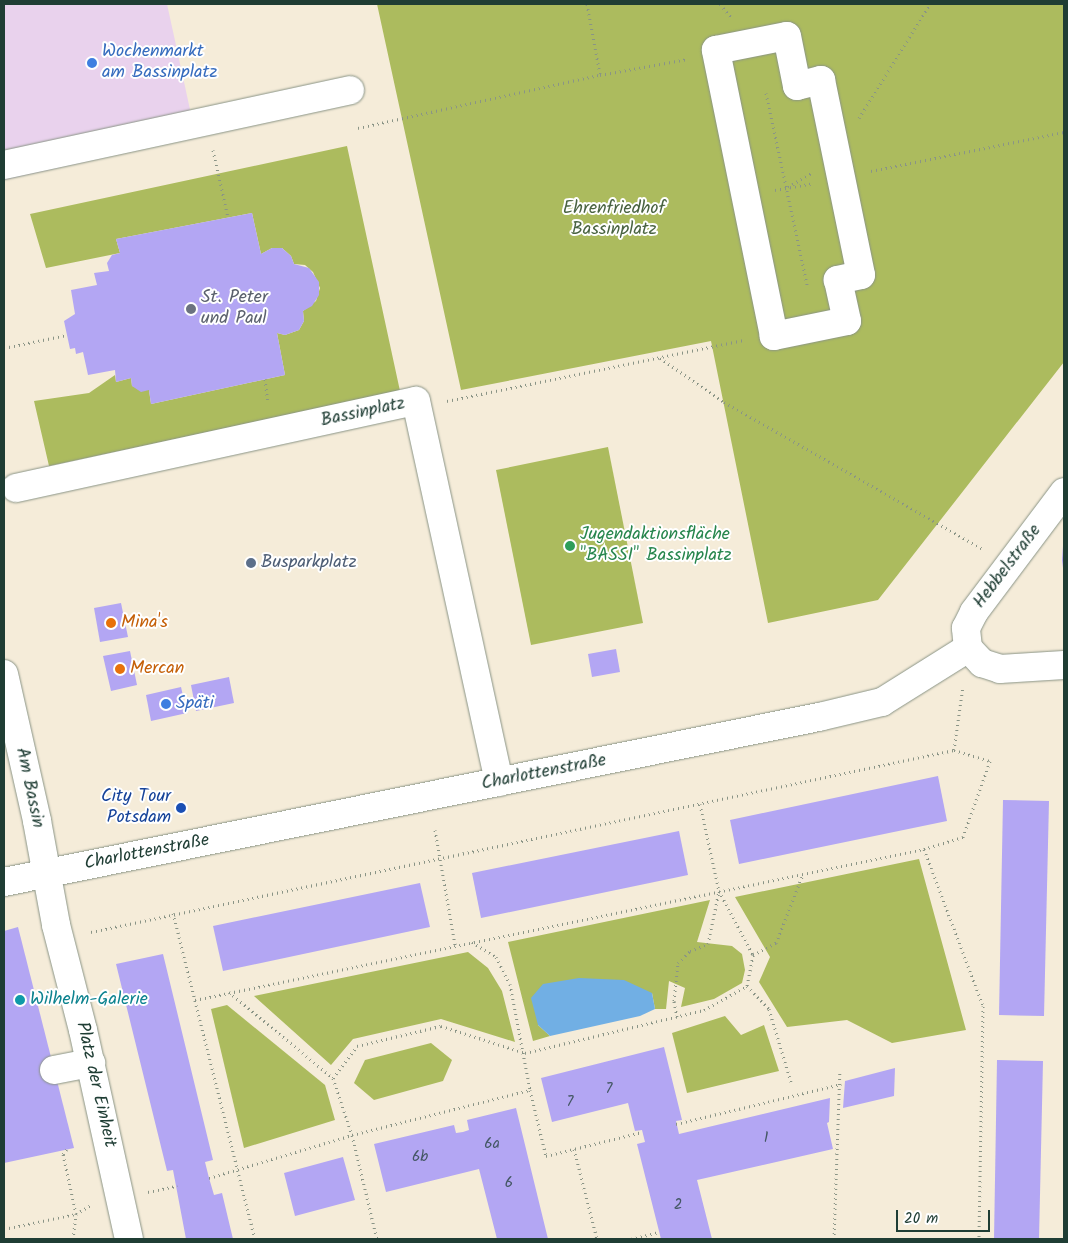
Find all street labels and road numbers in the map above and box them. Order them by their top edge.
street label: Bassinplatz [319,394,407,432]
street label: Hebbelstraße [970,521,1046,613]
street label: Am Bassin [10,746,48,830]
street label: Charlottenstraße [480,750,608,796]
street label: Charlottenstraße [83,830,211,876]
street label: Platz der Einheit [70,1020,120,1150]

